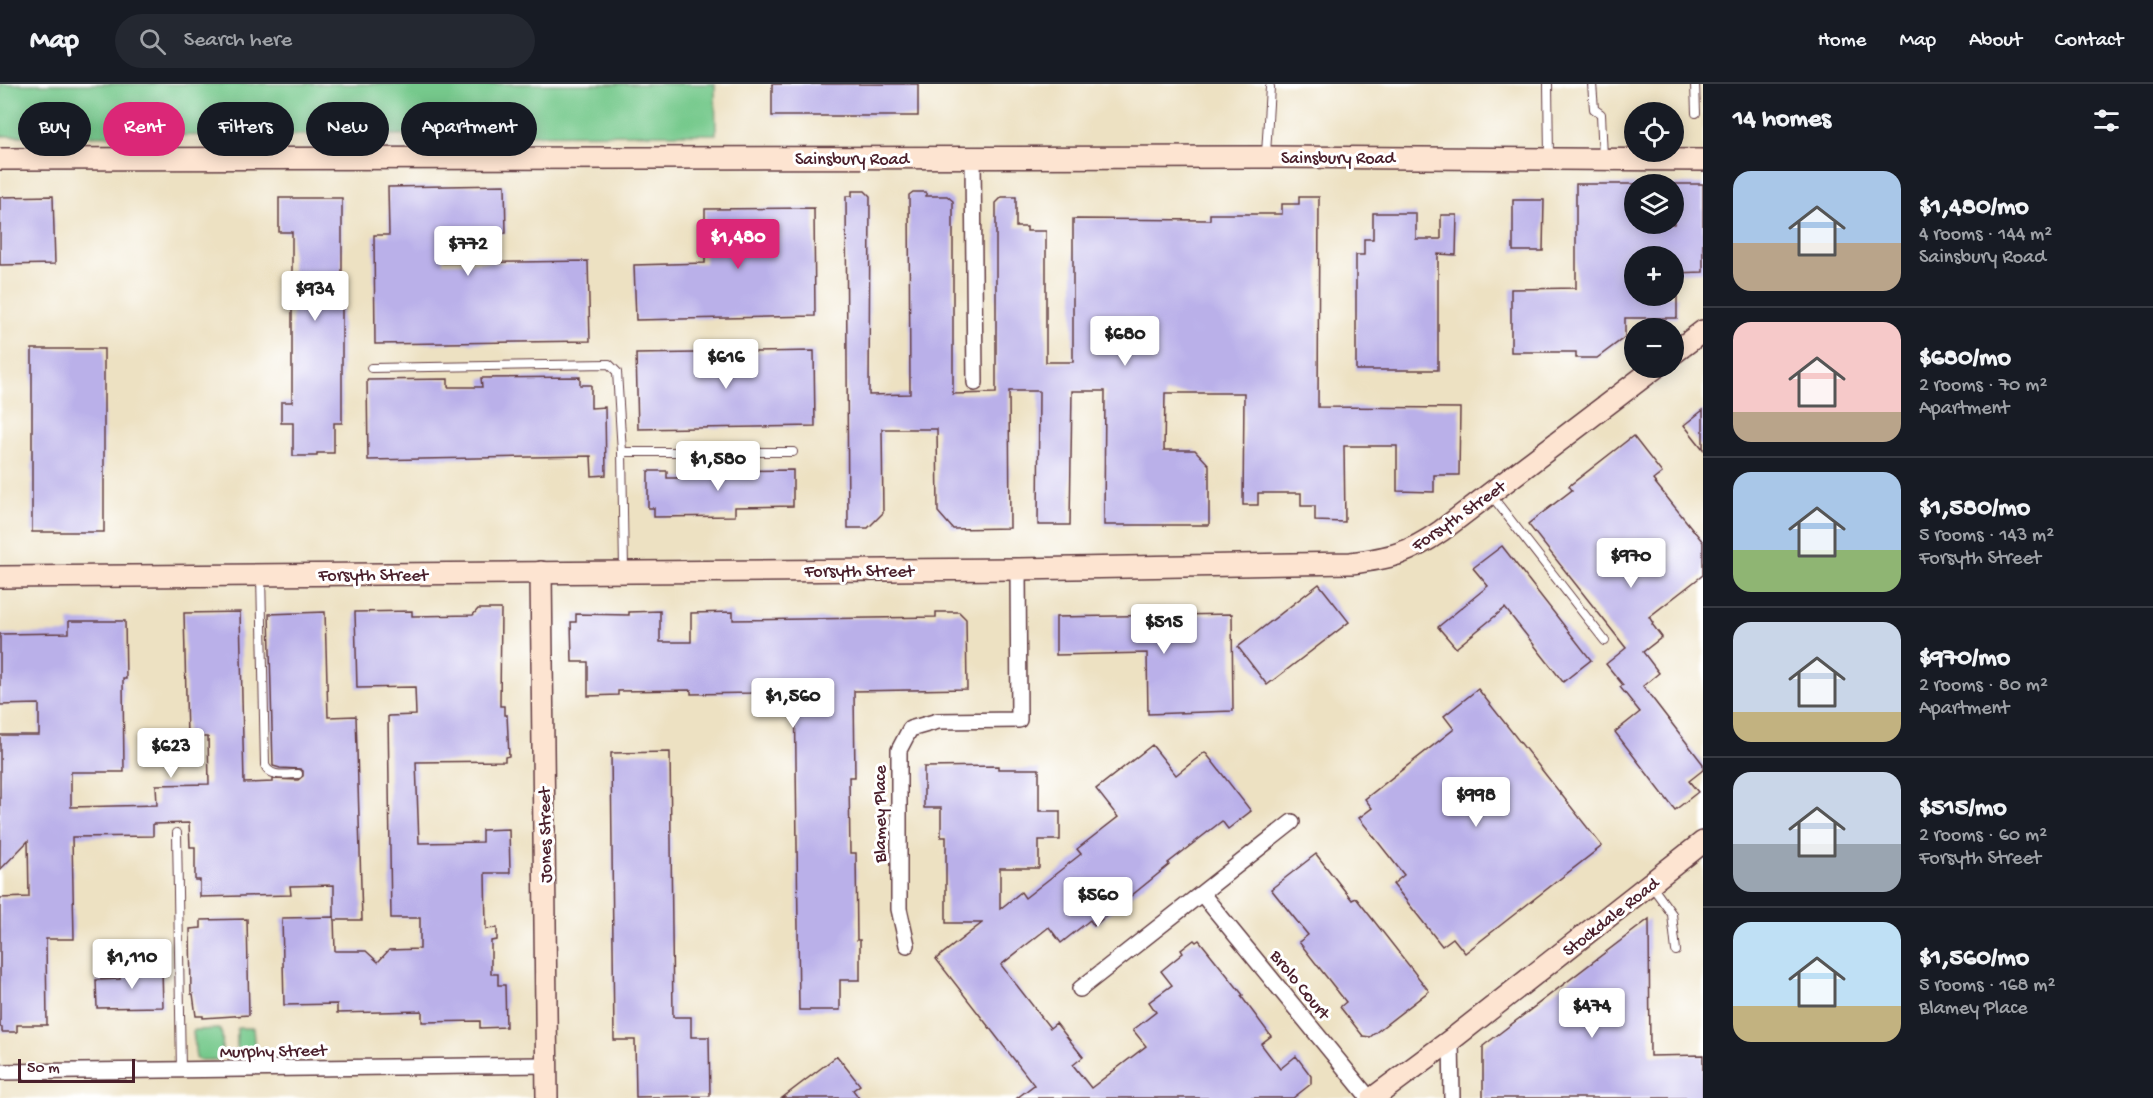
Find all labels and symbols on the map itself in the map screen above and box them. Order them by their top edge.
street label: Sainsbury Road [1281,149,1397,170]
street label: Sainsbury Road [795,150,911,171]
pin: $1,480 [689,219,787,270]
pin: $772 [432,226,504,277]
pin: $934 [279,271,351,322]
pin: $680 [1089,316,1161,367]
pin: $616 [690,339,762,390]
pin: $1,580 [669,441,767,492]
street label: Forsyth Street [1408,476,1512,558]
pin: $970 [1595,538,1667,589]
street label: Forsyth Street [803,562,915,583]
street label: Forsyth Street [317,566,429,587]
pin: $515 [1128,604,1200,655]
pin: $1,560 [744,678,842,729]
pin: $623 [135,728,207,779]
street label: Blamey Place [871,764,892,864]
pin: $998 [1440,777,1512,828]
street label: Jones Street [535,785,558,883]
street label: Stockdale Road [1559,873,1665,962]
pin: $560 [1062,877,1134,928]
pin: $1,110 [83,939,181,990]
street label: Brolo Court [1264,946,1335,1026]
pin: $474 [1556,988,1628,1039]
street label: Murphy Street [219,1041,328,1064]
scale bar [18,1056,135,1084]

